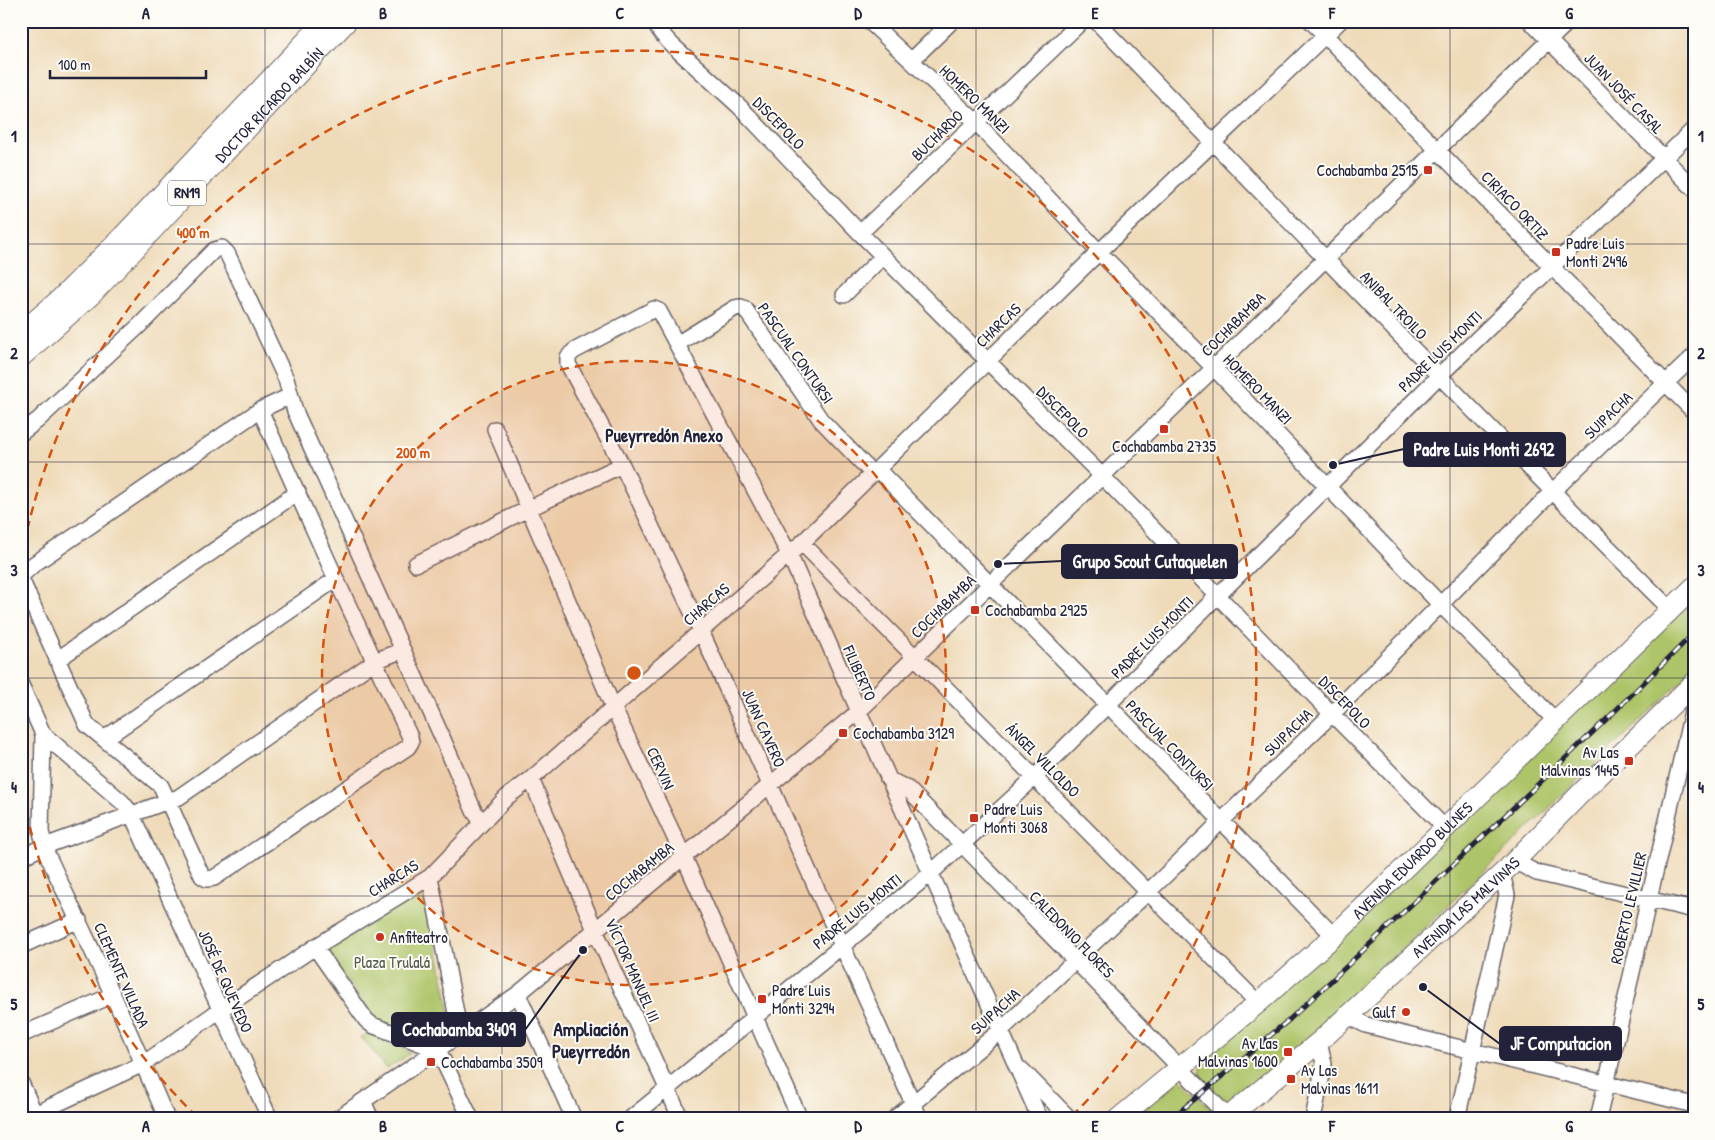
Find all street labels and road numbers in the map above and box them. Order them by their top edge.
street label: DOCTOR RICARDO BALBÍN [210,42,328,167]
street label: JUAN JOSÉ CASAL [1580,47,1669,139]
street label: HOMERO MANZI [935,60,1015,138]
street label: DISCEPOLO [748,92,810,154]
street label: BUCHARDO [906,105,968,165]
street label: CIRIACO ORTIZ [1476,166,1554,244]
road number: RN19 [168,180,206,206]
street label: ANIBAL TROILO [1356,266,1433,344]
street label: COCHABAMBA [1196,287,1270,361]
street label: CHARCAS [970,297,1026,352]
street label: PASCUAL CONTURSI [753,298,839,408]
street label: PADRE LUIS MONTI [1393,305,1487,397]
street label: HOMERO MANZI [1219,349,1297,429]
street label: DISCEPOLO [1032,381,1094,443]
street label: SUIPACHA [1579,386,1637,444]
street label: COCHABAMBA [905,569,981,643]
street label: CHARCAS [678,577,735,630]
street label: PADRE LUIS MONTI [1106,591,1198,683]
street label: FILIBERTO [838,641,882,704]
street label: DISCEPOLO [1314,671,1376,733]
street label: JUAN CAVERO [737,685,791,771]
street label: PASCUAL CONTURSI [1121,695,1219,795]
street label: SUIPACHA [1259,703,1317,761]
street label: ÁNGEL VILLOLDO [1001,718,1085,802]
street label: CERVIN [642,743,680,793]
street label: AVENIDA EDUARDO BULNES [1347,796,1478,924]
street label: COCHABAMBA [600,836,678,906]
street label: ROBERTO LEVILLIER [1604,850,1652,966]
street label: AVENIDA LAS MALVINAS [1407,851,1525,962]
street label: CHARCAS [364,854,423,902]
street label: PADRE LUIS MONTI [808,868,906,954]
street label: CALEDONIO FLORES [1025,886,1120,983]
street label: VÍCTOR MANUEL III [600,915,666,1025]
street label: CLEMENTE VILLADA [89,919,155,1031]
street label: JOSÉ DE QUEVEDO [194,926,258,1036]
street label: SUIPACHA [966,983,1025,1039]

